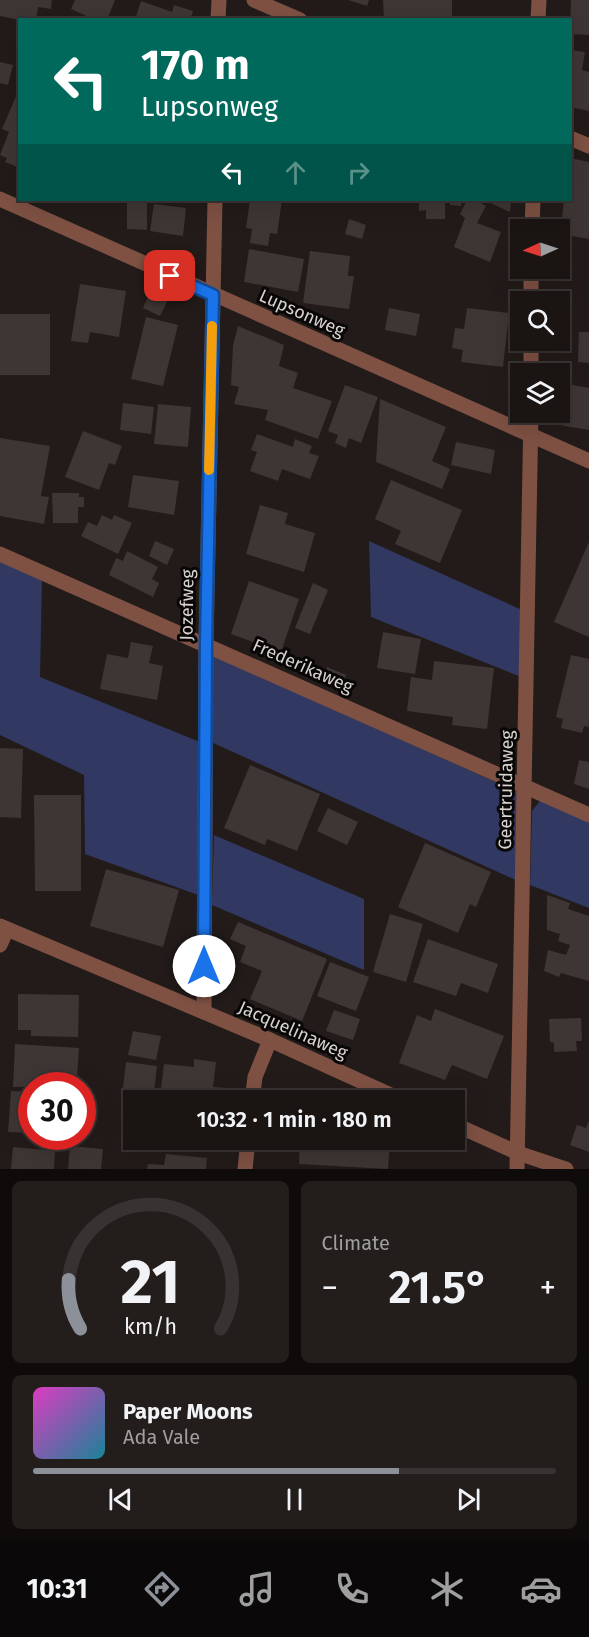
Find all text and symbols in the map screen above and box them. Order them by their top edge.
text: 170 m [141,40,250,90]
icon: left [42,42,120,120]
text: Lupsonweg [141,91,278,123]
icon: left [216,156,249,189]
icon: ahead [279,156,312,189]
icon: right [342,156,375,189]
north arrow [510,219,570,279]
map controls [510,219,570,423]
pin [144,250,195,301]
icon: arrive [153,259,186,292]
street label: Lupsonweg [256,284,349,342]
button: search [510,291,570,351]
button: layers [510,363,570,423]
street label: Jozefweg [175,568,199,641]
street label: Frederikaweg [249,634,357,698]
street label: Geertruidaweg [494,729,518,850]
position arrow [172,934,236,998]
street label: Jacquelinaweg [235,996,352,1064]
speed limit sign: 30 [18,1072,96,1150]
text: 10:32 · 1 min · 180 m [196,1106,392,1133]
text: Climate [322,1231,390,1255]
text: 21 [120,1245,180,1320]
text: 21.5° [389,1261,489,1315]
text: − [322,1268,338,1308]
text: + [540,1268,556,1308]
text: km/h [124,1314,177,1340]
text: Paper Moons [123,1398,253,1425]
text: Ada Vale [123,1425,200,1449]
icon: previous [104,1483,137,1516]
icon: pause [278,1483,311,1516]
icon: next [452,1483,485,1516]
icon: directions [141,1568,183,1610]
icon: music [236,1568,278,1610]
icon: phone [331,1568,373,1610]
icon: climate [426,1568,468,1610]
icon: car [520,1568,562,1610]
text: 10:31 [26,1573,88,1605]

